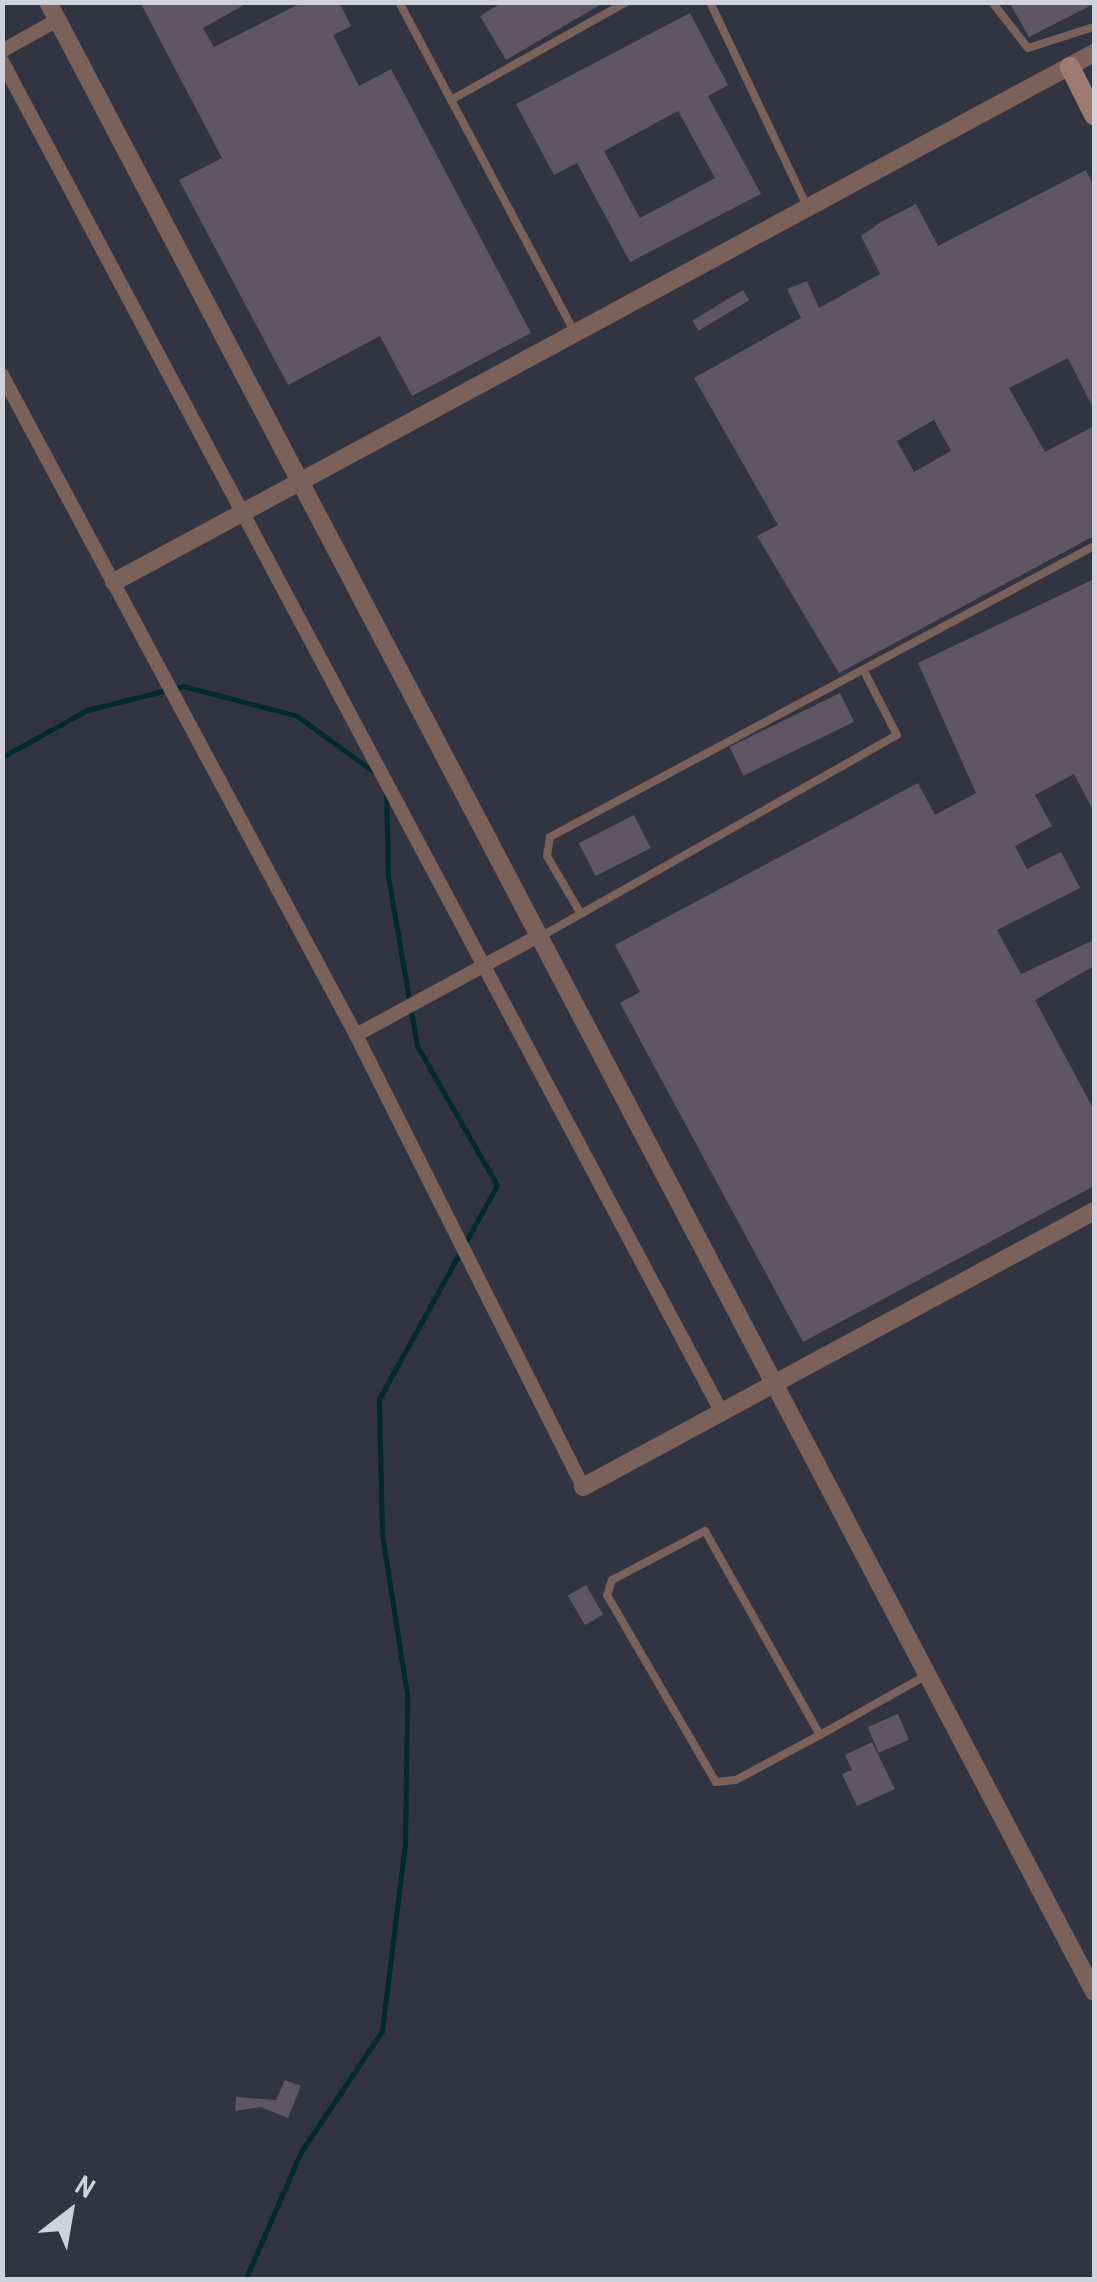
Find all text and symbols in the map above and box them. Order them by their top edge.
north arrow [20,2162,120,2262]
text: N [69,2166,102,2207]

